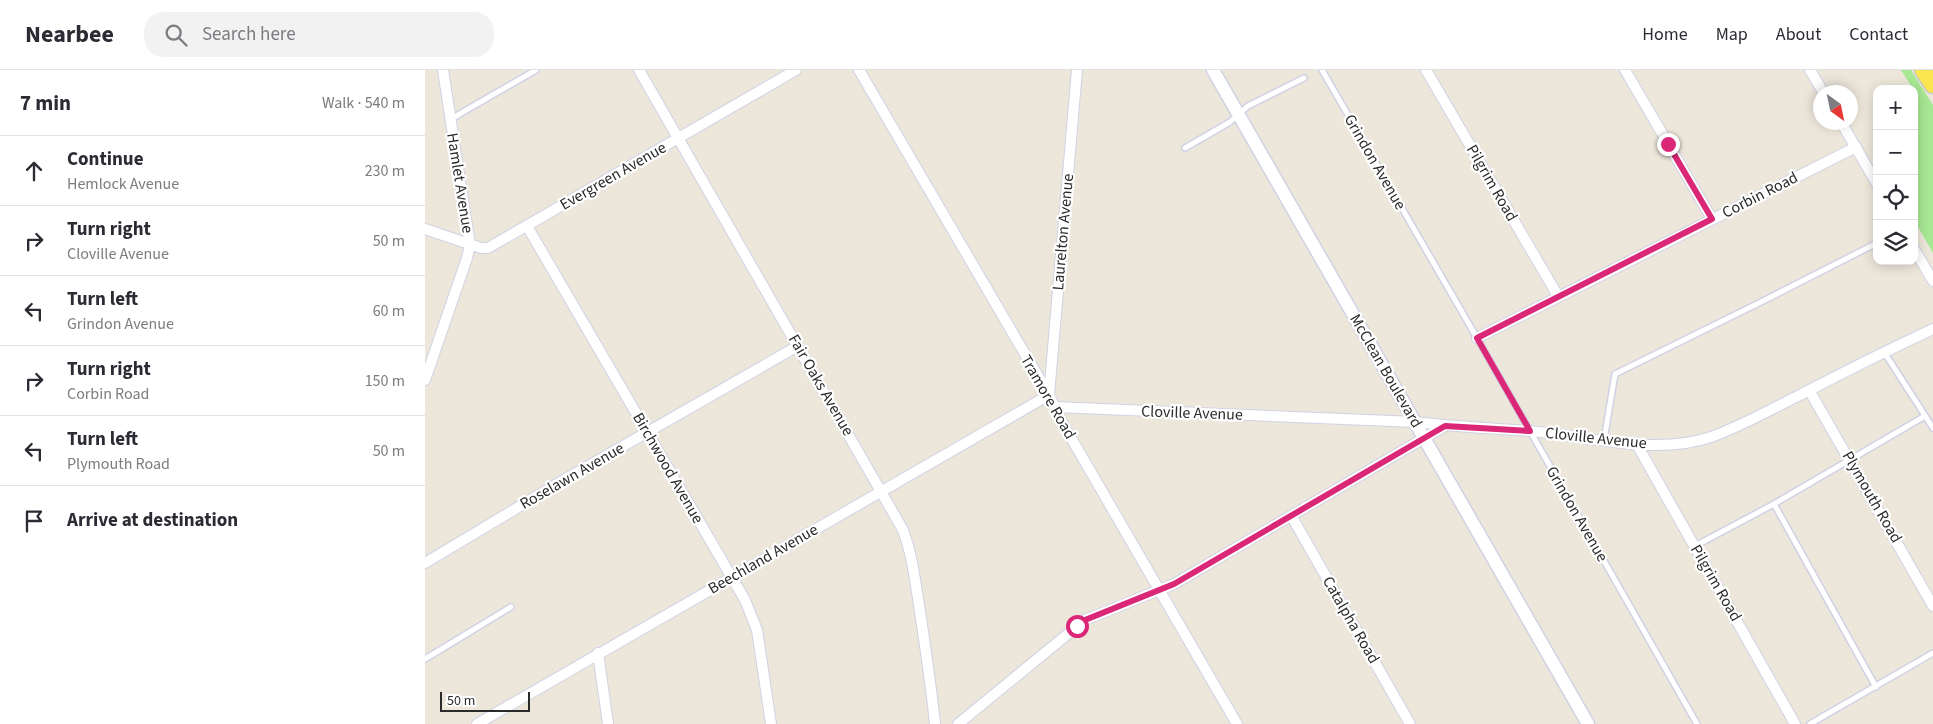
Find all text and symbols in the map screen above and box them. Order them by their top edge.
search box [144,12,494,57]
text: Nearbee [25,17,114,52]
icon: search [162,21,190,49]
text: Search here [202,21,296,48]
text: Home [1642,22,1688,47]
text: Map [1716,22,1748,47]
text: About [1776,22,1821,47]
text: Contact [1849,22,1908,47]
north arrow [1813,85,1858,130]
map controls [1873,85,1918,265]
button: + [1873,85,1918,130]
text: 7 min [20,88,71,118]
text: Walk · 540 m [322,92,405,114]
street label: Grindon Avenue [1339,110,1411,214]
button: − [1873,130,1918,175]
street label: Hamlet Avenue [441,131,479,235]
route end [1657,133,1680,156]
street label: Evergreen Avenue [556,137,670,215]
street label: Pilgrim Road [1461,141,1523,225]
text: Continue [67,146,144,173]
icon: ahead [20,157,48,185]
text: 230 m [365,160,405,182]
street label: Corbin Road [1718,166,1802,224]
text: Hemlock Avenue [67,173,179,195]
street label: Laurelton Avenue [1047,173,1079,291]
button: locate [1873,175,1918,220]
text: Turn right [67,216,151,243]
button: layers [1873,220,1918,265]
icon: right [20,227,48,255]
text: 50 m [373,230,405,252]
text: Cloville Avenue [67,243,169,265]
text: Turn left [67,286,138,313]
icon: left [20,297,48,325]
text: 60 m [373,300,405,322]
street label: McClean Boulevard [1344,310,1428,432]
text: Grindon Avenue [67,313,174,335]
street label: Fair Oaks Avenue [783,330,859,440]
street label: Tramore Road [1015,351,1081,443]
text: Turn right [67,356,151,383]
icon: right [20,367,48,395]
text: 150 m [365,370,405,392]
text: Corbin Road [67,383,149,405]
street label: Cloville Avenue [1141,400,1243,426]
street label: Birchwood Avenue [627,408,709,528]
street label: Cloville Avenue [1544,422,1648,454]
text: Turn left [67,426,138,453]
icon: left [20,437,48,465]
street label: Roselawn Avenue [516,437,628,515]
text: 50 m [373,440,405,462]
street label: Plymouth Road [1837,447,1907,547]
text: Plymouth Road [67,453,170,475]
street label: Grindon Avenue [1541,462,1613,566]
icon: arrive [20,507,48,535]
text: Arrive at destination [67,507,238,534]
street label: Beechland Avenue [704,519,822,599]
street label: Pilgrim Road [1685,541,1747,625]
street label: Catalpha Road [1317,572,1385,668]
route start [1066,615,1089,638]
scale bar [440,689,530,712]
text: 50 m [447,691,475,711]

